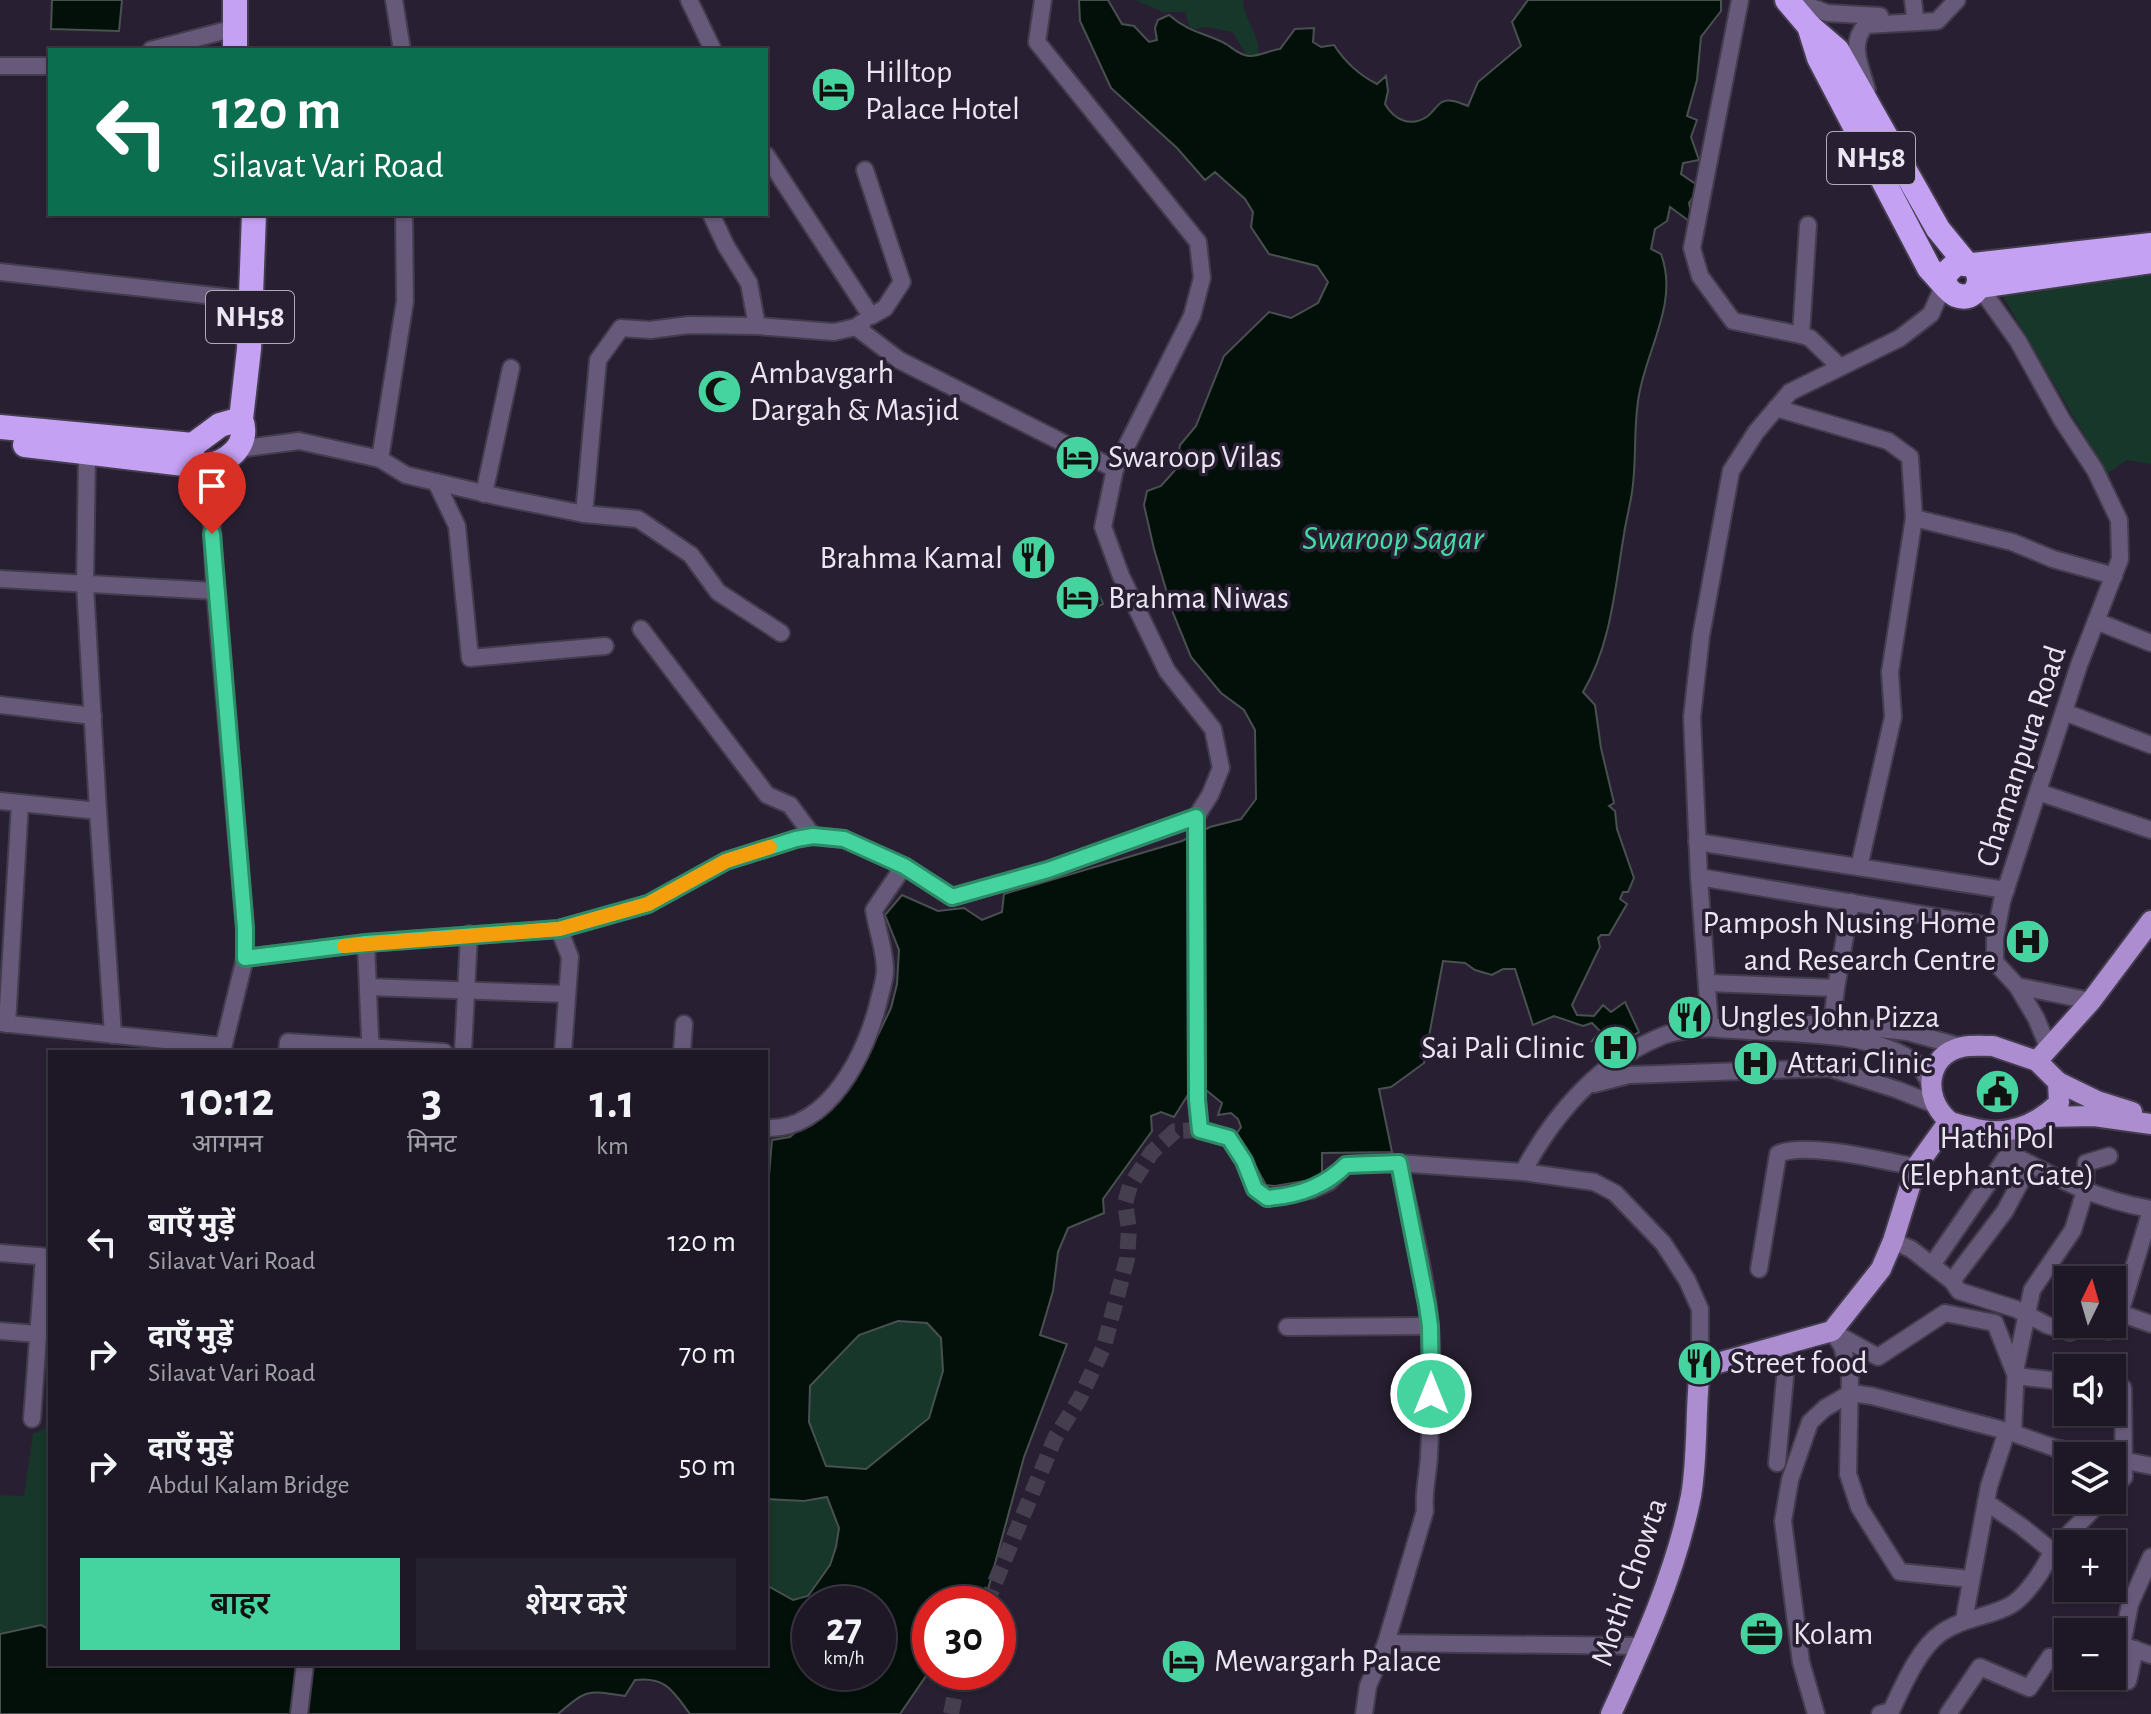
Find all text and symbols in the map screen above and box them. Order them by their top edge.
place label: Hilltop Palace Hotel [865,56,1020,125]
hotel icon: Hilltop Palace Hotel [810,66,858,114]
icon: left [80,80,184,184]
text: 120 m [212,83,341,139]
road number: NH58 [1827,132,1915,184]
text: Silavat Vari Road [212,148,444,184]
road number: NH58 [206,291,294,343]
place label: Ambavgarh Dargah & Masjid [750,357,959,426]
mosque icon: Ambavgarh Dargah & Masjid [695,367,743,415]
hotel icon: Swaroop Vilas [1053,433,1101,481]
place label: Swaroop Vilas [1108,441,1282,473]
pin [178,452,246,534]
icon: arrive [190,464,234,508]
water label: Swaroop Sagar [1302,522,1485,556]
restaurant icon: Brahma Kamal [1010,534,1058,582]
place label: Brahma Kamal [819,542,1003,574]
hotel icon: Brahma Niwas [1053,574,1101,622]
place label: Brahma Niwas [1108,582,1289,614]
street label: Chamanpura Road [1970,642,2072,870]
place label: Pamposh Nusing Home and Research Centre [1703,907,1996,976]
hospital icon: Pamposh Nusing Home and Research Centre [2003,917,2051,965]
restaurant icon: Ungles John Pizza [1665,993,1713,1041]
place label: Ungles John Pizza [1720,1001,1940,1033]
hospital icon: Sai Pali Clinic [1591,1024,1639,1072]
place label: Sai Pali Clinic [1421,1032,1584,1064]
hospital icon: Attari Clinic [1732,1039,1780,1087]
place label: Attari Clinic [1787,1047,1932,1079]
public building icon: Hathi Pol (Elephant Gate) [1973,1067,2021,1115]
text: 10:12 [181,1077,274,1125]
text: 3 [421,1077,442,1125]
text: 1.1 [590,1079,635,1127]
place label: Hathi Pol (Elephant Gate) [1900,1122,2094,1191]
text: आगमन [192,1131,263,1157]
text: मिनट [407,1131,457,1157]
text: km [596,1133,629,1159]
text: बाएँ मुड़ें [148,1210,235,1240]
icon: left [80,1220,124,1264]
text: 120 m [667,1227,736,1257]
text: Silavat Vari Road [148,1248,316,1274]
north arrow [2054,1266,2126,1338]
map controls [2054,1266,2126,1690]
text: दाएँ मुड़ें [148,1322,233,1352]
icon: right [80,1332,124,1376]
text: 70 m [679,1339,736,1369]
restaurant icon: Street food [1675,1339,1723,1387]
place label: Street food [1730,1347,1868,1379]
position arrow [1389,1352,1473,1436]
button: sound [2054,1354,2126,1426]
text: Silavat Vari Road [148,1360,316,1386]
text: दाएँ मुड़ें [148,1434,233,1464]
button: layers [2054,1442,2126,1514]
icon: right [80,1444,124,1488]
text: 50 m [679,1451,736,1481]
text: Abdul Kalam Bridge [148,1472,350,1498]
street label: Mothi Chowta [1585,1494,1673,1670]
button: + [2054,1530,2126,1602]
button: बाहर [80,1558,400,1650]
button: शेयर करें [416,1558,736,1650]
speed limit sign: 30 [912,1586,1016,1690]
text: 27 [826,1608,862,1648]
office icon: Kolam [1738,1610,1786,1658]
place label: Kolam [1793,1618,1873,1650]
button: − [2054,1618,2126,1690]
hotel icon: Mewargarh Palace [1159,1637,1207,1685]
place label: Mewargarh Palace [1214,1645,1441,1677]
text: km/h [823,1648,865,1668]

